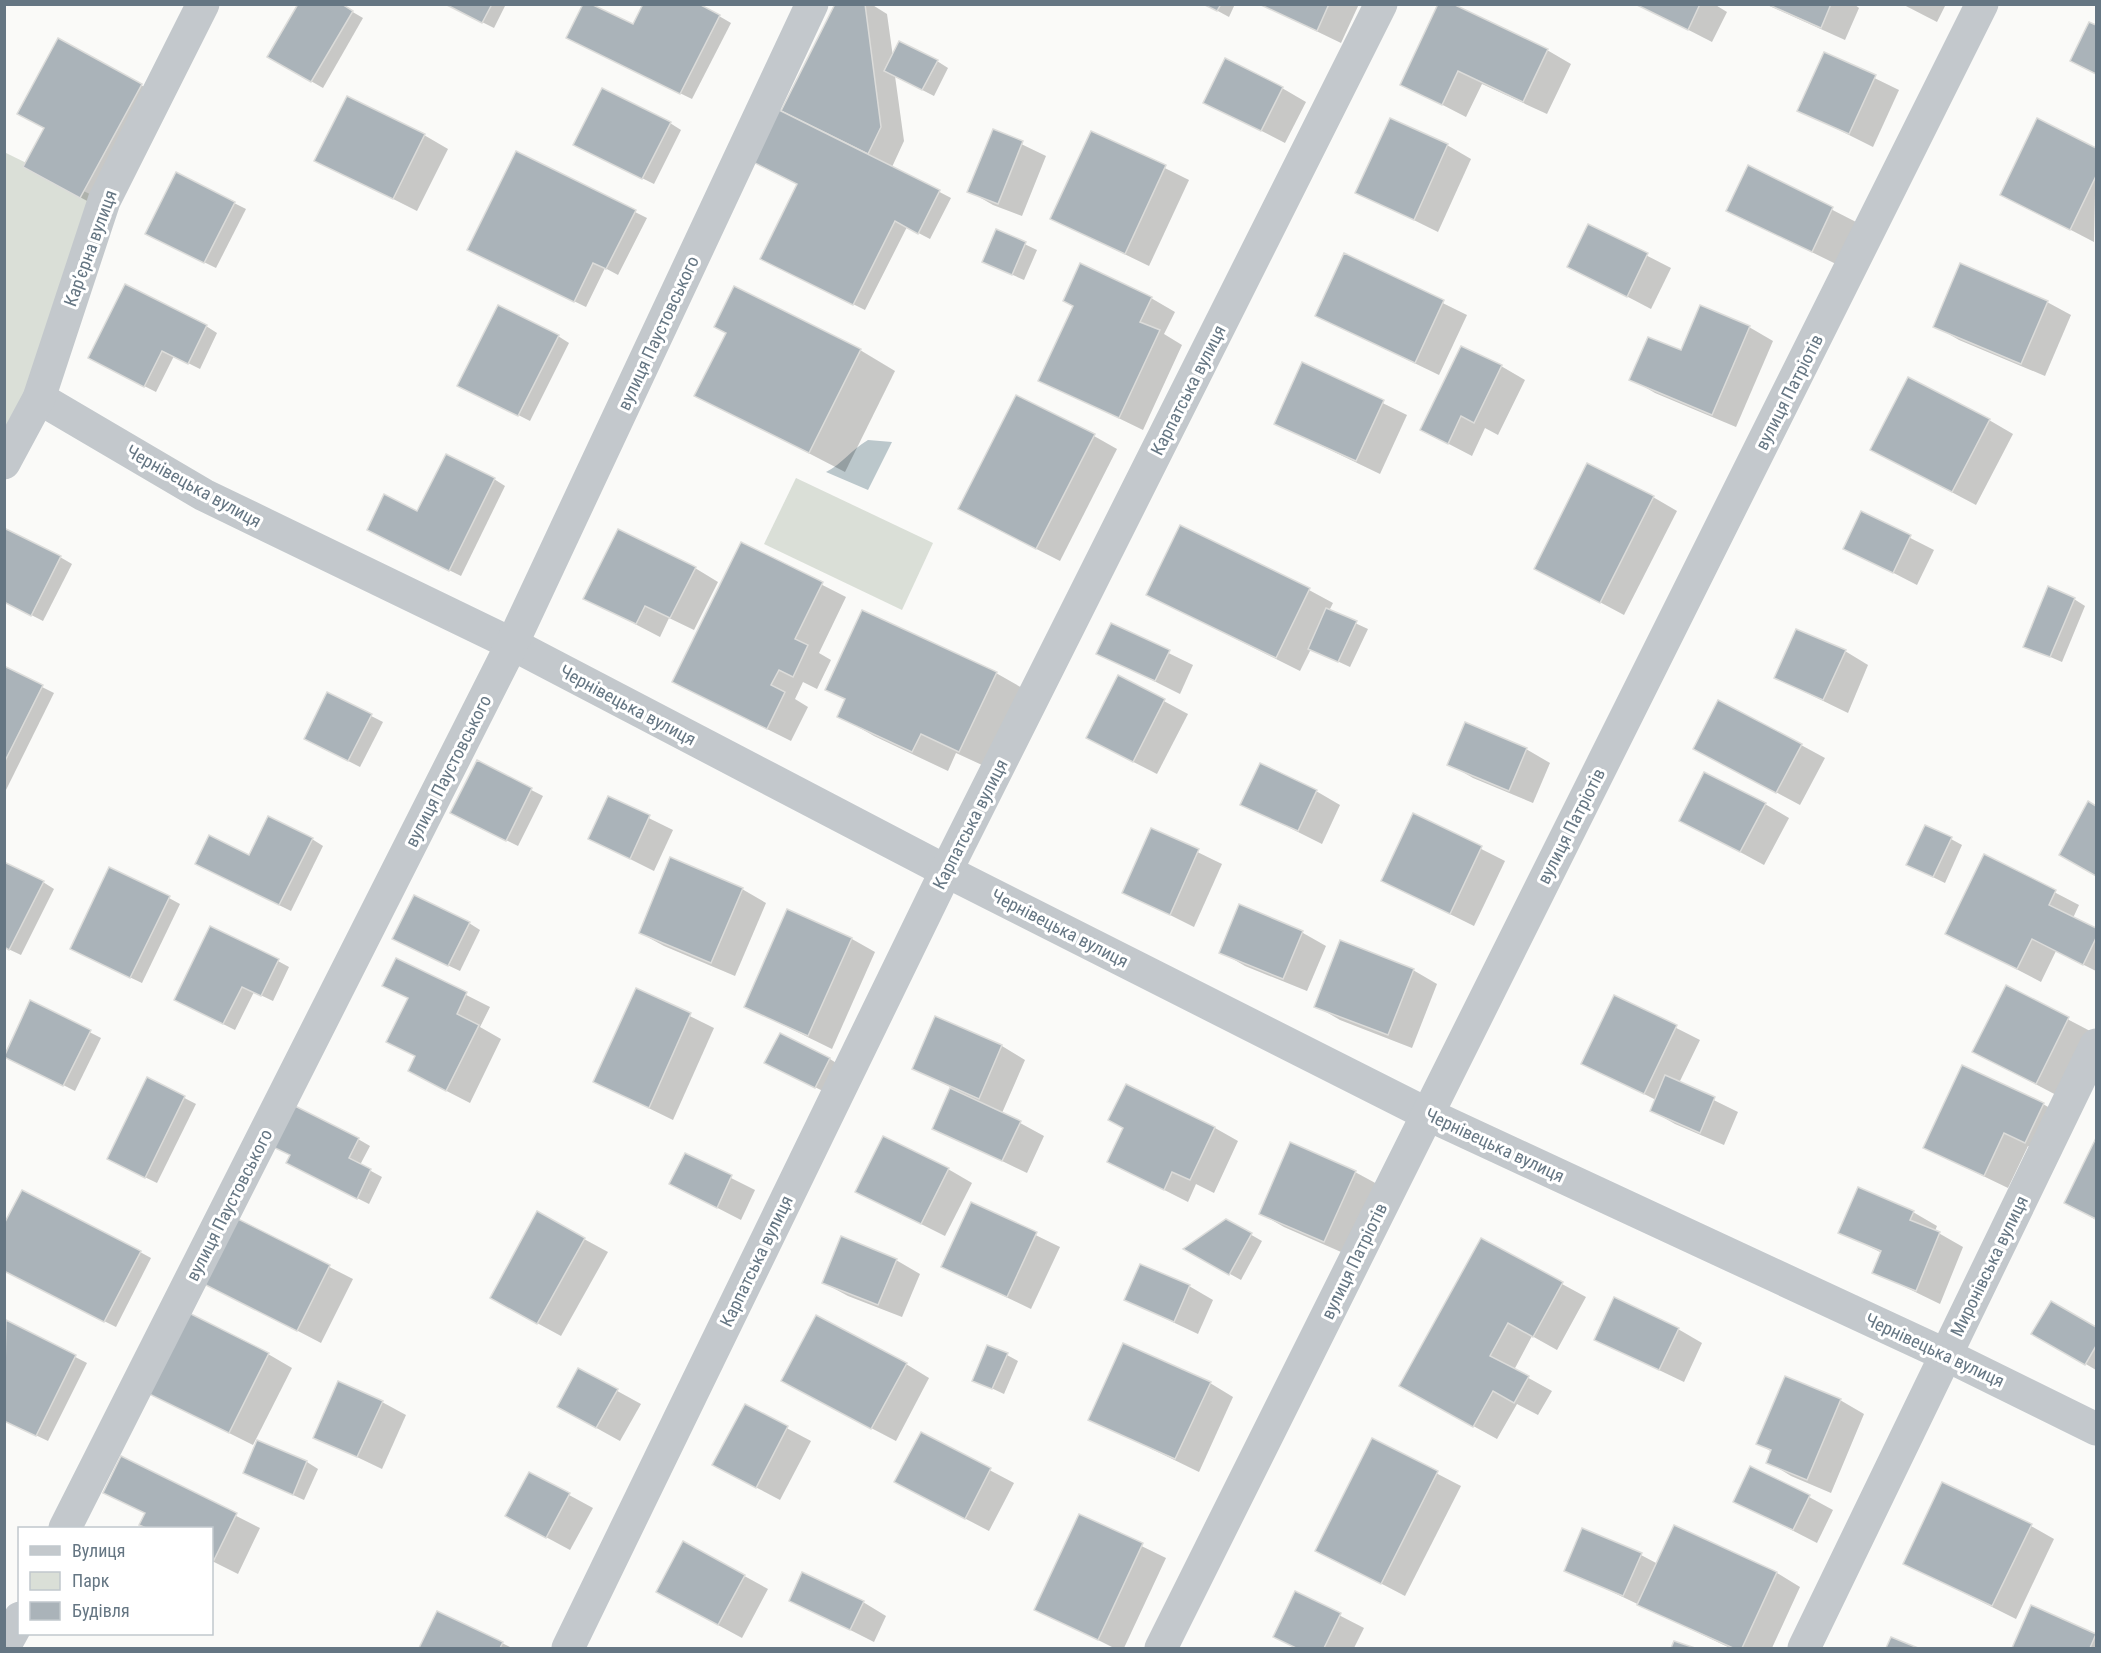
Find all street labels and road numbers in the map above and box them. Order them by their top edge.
street label: Карʼєрна вулиця [59,187,121,309]
street label: вулиця Паустовського [613,253,703,413]
street label: Карпатська вулиця [1146,321,1230,459]
street label: вулиця Патріотів [1751,331,1827,453]
street label: Чернівецька вулиця [123,440,265,532]
street label: Чернівецька вулиця [556,660,700,750]
street label: вулиця Паустовського [401,692,495,850]
street label: Карпатська вулиця [928,755,1012,893]
street label: вулиця Патріотів [1533,765,1609,887]
street label: Чернівецька вулиця [988,884,1132,972]
street label: Чернівецька вулиця [1422,1104,1568,1186]
street label: вулиця Паустовського [182,1126,276,1284]
street label: Карпатська вулиця [715,1192,797,1330]
street label: Миронівська вулиця [1946,1192,2032,1340]
street label: вулиця Патріотів [1317,1199,1391,1323]
street label: Чернівецька вулиця [1862,1309,2008,1391]

